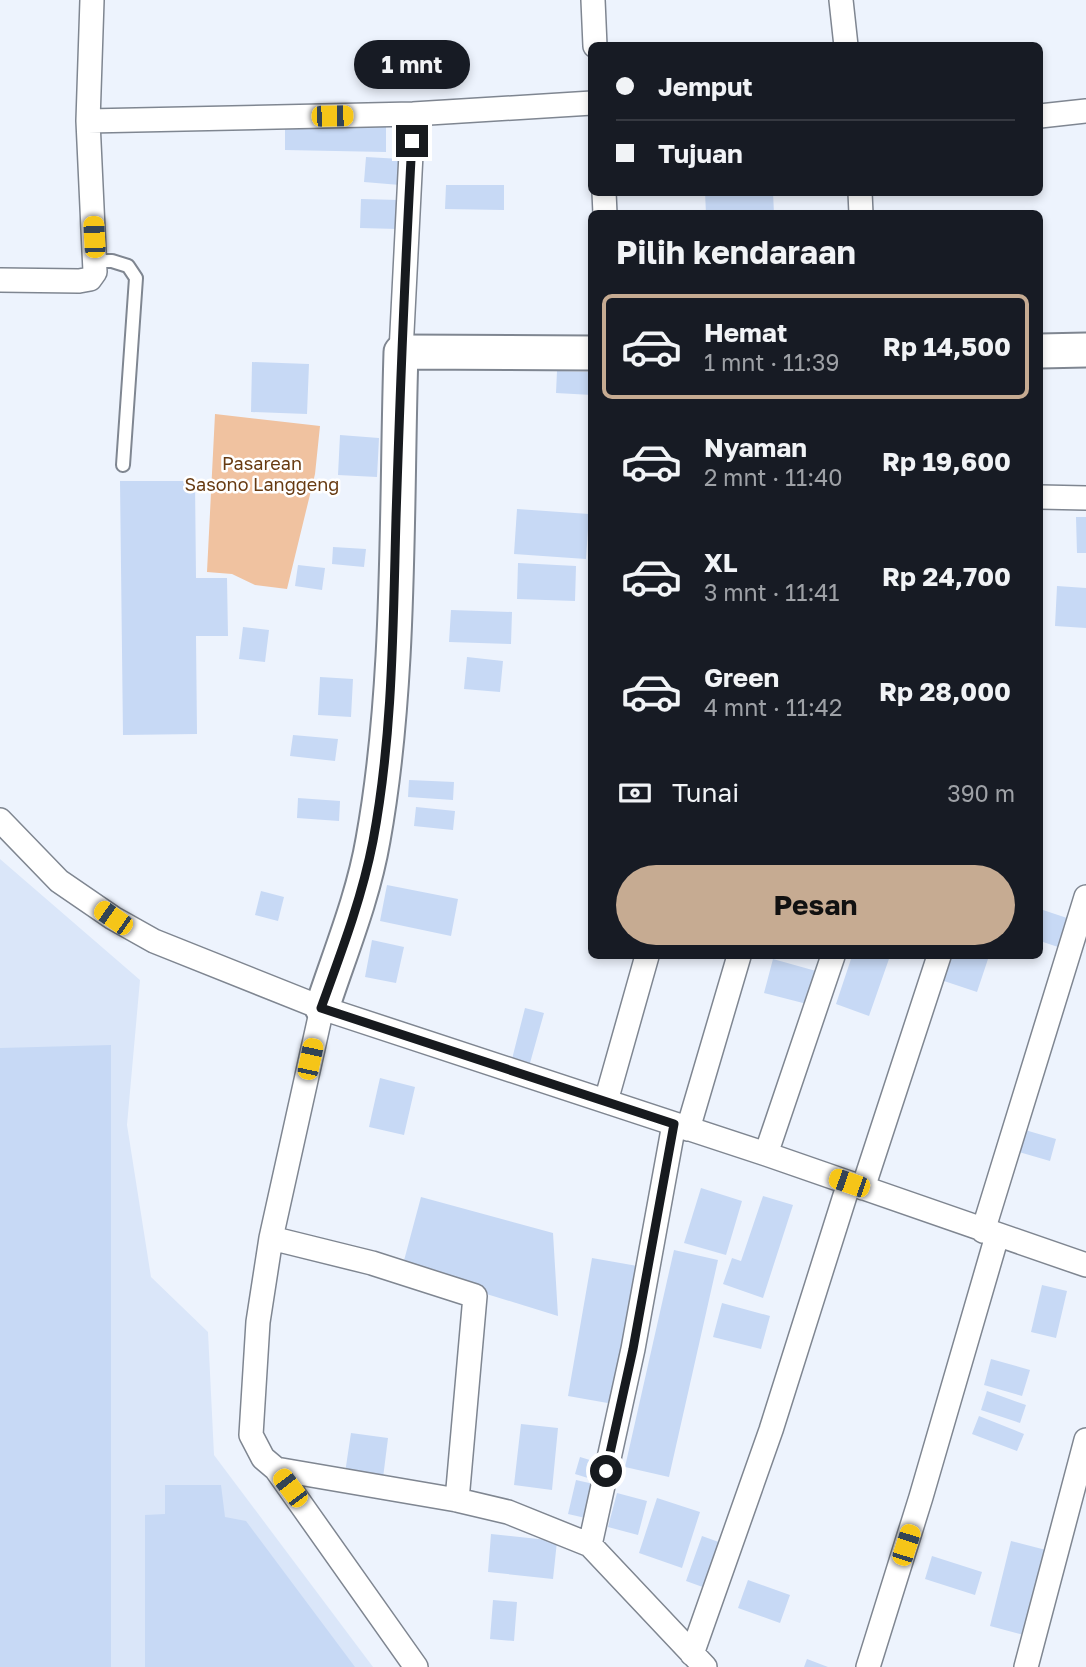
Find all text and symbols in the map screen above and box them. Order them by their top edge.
callout: 1 mnt [354,40,470,88]
text: 1 mnt [382,50,442,78]
text: Jemput [658,71,753,102]
car [311,105,354,127]
route end [396,125,428,157]
text: Tujuan [658,138,743,169]
car [83,215,106,259]
text: Pilih kendaraan [616,233,856,271]
icon: car [620,315,683,378]
text: Hemat [704,317,787,348]
text: Rp 14,500 [883,331,1011,362]
text: 1 mnt · 11:39 [704,348,839,376]
icon: car [620,430,683,493]
text: Nyaman [704,432,807,463]
text: Rp 19,600 [882,446,1011,477]
park label: Pasarean Sasono Langgeng [185,452,339,495]
text: 2 mnt · 11:40 [704,463,842,491]
icon: car [620,545,683,608]
text: XL [704,547,738,578]
text: Rp 24,700 [882,561,1011,592]
text: 3 mnt · 11:41 [704,578,839,606]
icon: car [620,660,683,723]
text: Green [704,662,779,693]
text: Rp 28,000 [879,676,1011,707]
text: 4 mnt · 11:42 [704,693,842,721]
icon: cash [616,774,654,812]
text: Tunai [672,777,739,808]
text: 390 m [947,779,1015,807]
button: Pesan [616,865,1015,945]
car [90,897,137,939]
car [296,1036,325,1082]
car [826,1166,873,1200]
route start [590,1455,622,1487]
car [269,1465,312,1511]
car [890,1522,923,1568]

